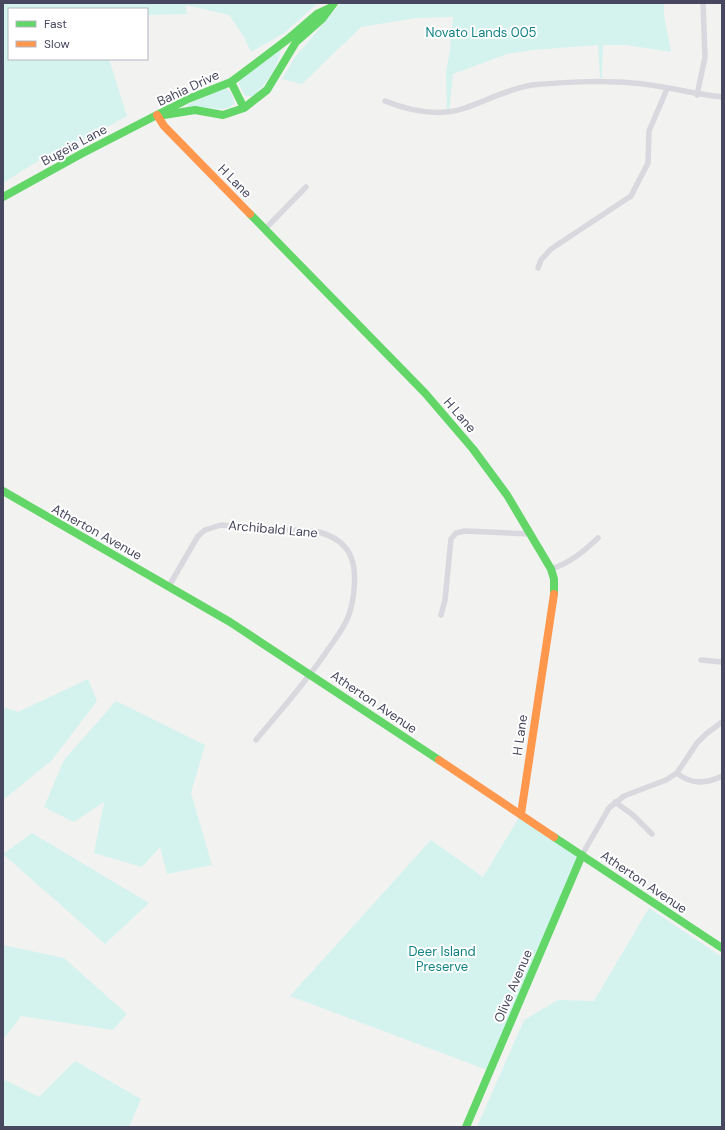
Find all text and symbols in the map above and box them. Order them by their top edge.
legend [8,8,148,60]
text: Fast [44,16,67,32]
park label: Novato Lands 005 [425,24,537,41]
text: Slow [44,36,70,52]
street label: Bahia Drive [154,66,222,110]
street label: Bugeia Lane [38,121,110,169]
street label: H Lane [214,160,256,202]
street label: H Lane [440,394,480,436]
street label: Atherton Avenue [49,500,145,564]
street label: Archibald Lane [228,517,318,541]
street label: Atherton Avenue [328,667,420,737]
street label: H Lane [509,713,531,757]
street label: Atherton Avenue [598,847,690,917]
park label: Deer Island Preserve [408,943,476,975]
street label: Olive Avenue [490,947,536,1025]

